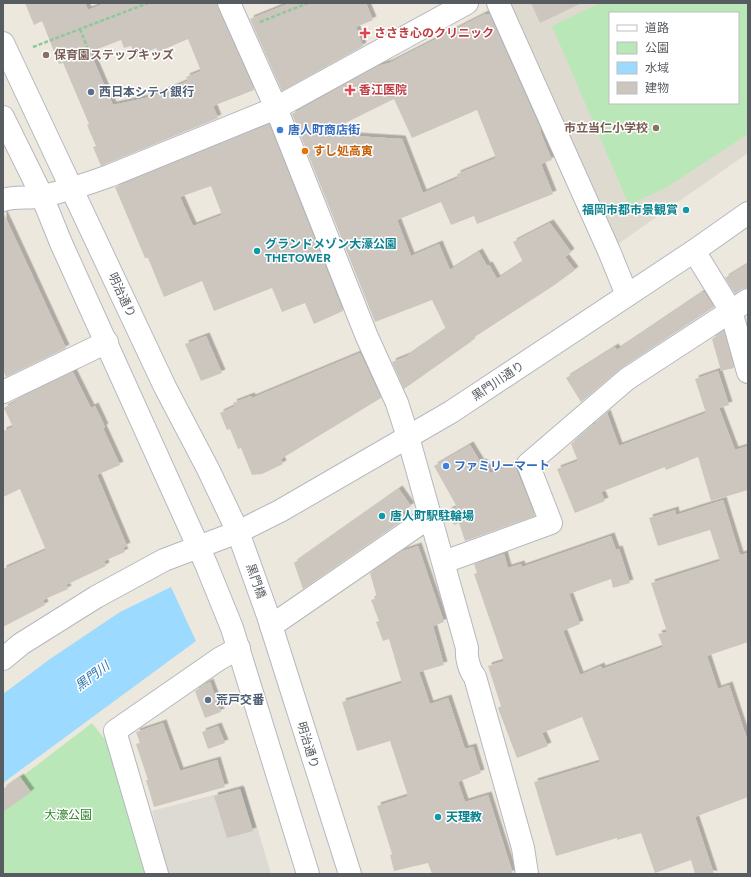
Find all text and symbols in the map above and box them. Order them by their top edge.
legend [609,12,739,104]
text: 道路 [645,21,669,35]
place label: ささき心のクリニック [374,26,494,40]
marker: ささき心のクリニック [359,27,371,39]
text: 公園 [645,41,669,55]
place label: 保育園ステップキッズ [54,48,174,62]
marker: 保育園ステップキッズ [41,50,51,60]
text: 水域 [645,61,669,75]
text: 建物 [645,81,669,95]
place label: 香江医院 [359,83,407,97]
marker: 香江医院 [344,84,356,96]
place label: 西日本シティ銀行 [99,85,194,99]
marker: 西日本シティ銀行 [86,87,96,97]
place label: 市立当仁小学校 [564,121,648,135]
place label: 唐人町商店街 [288,123,360,137]
marker: 市立当仁小学校 [651,123,661,133]
marker: 唐人町商店街 [275,125,285,135]
place label: すし処高寅 [313,144,373,158]
marker: すし処高寅 [300,146,310,156]
place label: 福岡市都市景観賞 [582,203,678,217]
marker: 福岡市都市景観賞 [681,205,691,215]
place label: グランドメゾン大濠公園 THETOWER [265,237,397,265]
marker: グランドメゾン大濠公園 THETOWER [252,246,262,256]
street label: 明治通り [106,270,138,320]
street label: 黒門川通り [469,358,527,404]
place label: ファミリーマート [454,459,550,473]
marker: ファミリーマート [441,461,451,471]
place label: 唐人町駅駐輪場 [390,509,474,523]
marker: 唐人町駅駐輪場 [377,511,387,521]
street label: 黒門橋 [244,562,268,600]
water label: 黒門川 [72,657,114,694]
place label: 荒戸交番 [216,693,265,707]
marker: 荒戸交番 [203,695,213,705]
street label: 明治通り [294,720,322,770]
park label: 大濠公園 [44,808,92,822]
place label: 天理教 [446,810,482,824]
marker: 天理教 [433,812,443,822]

